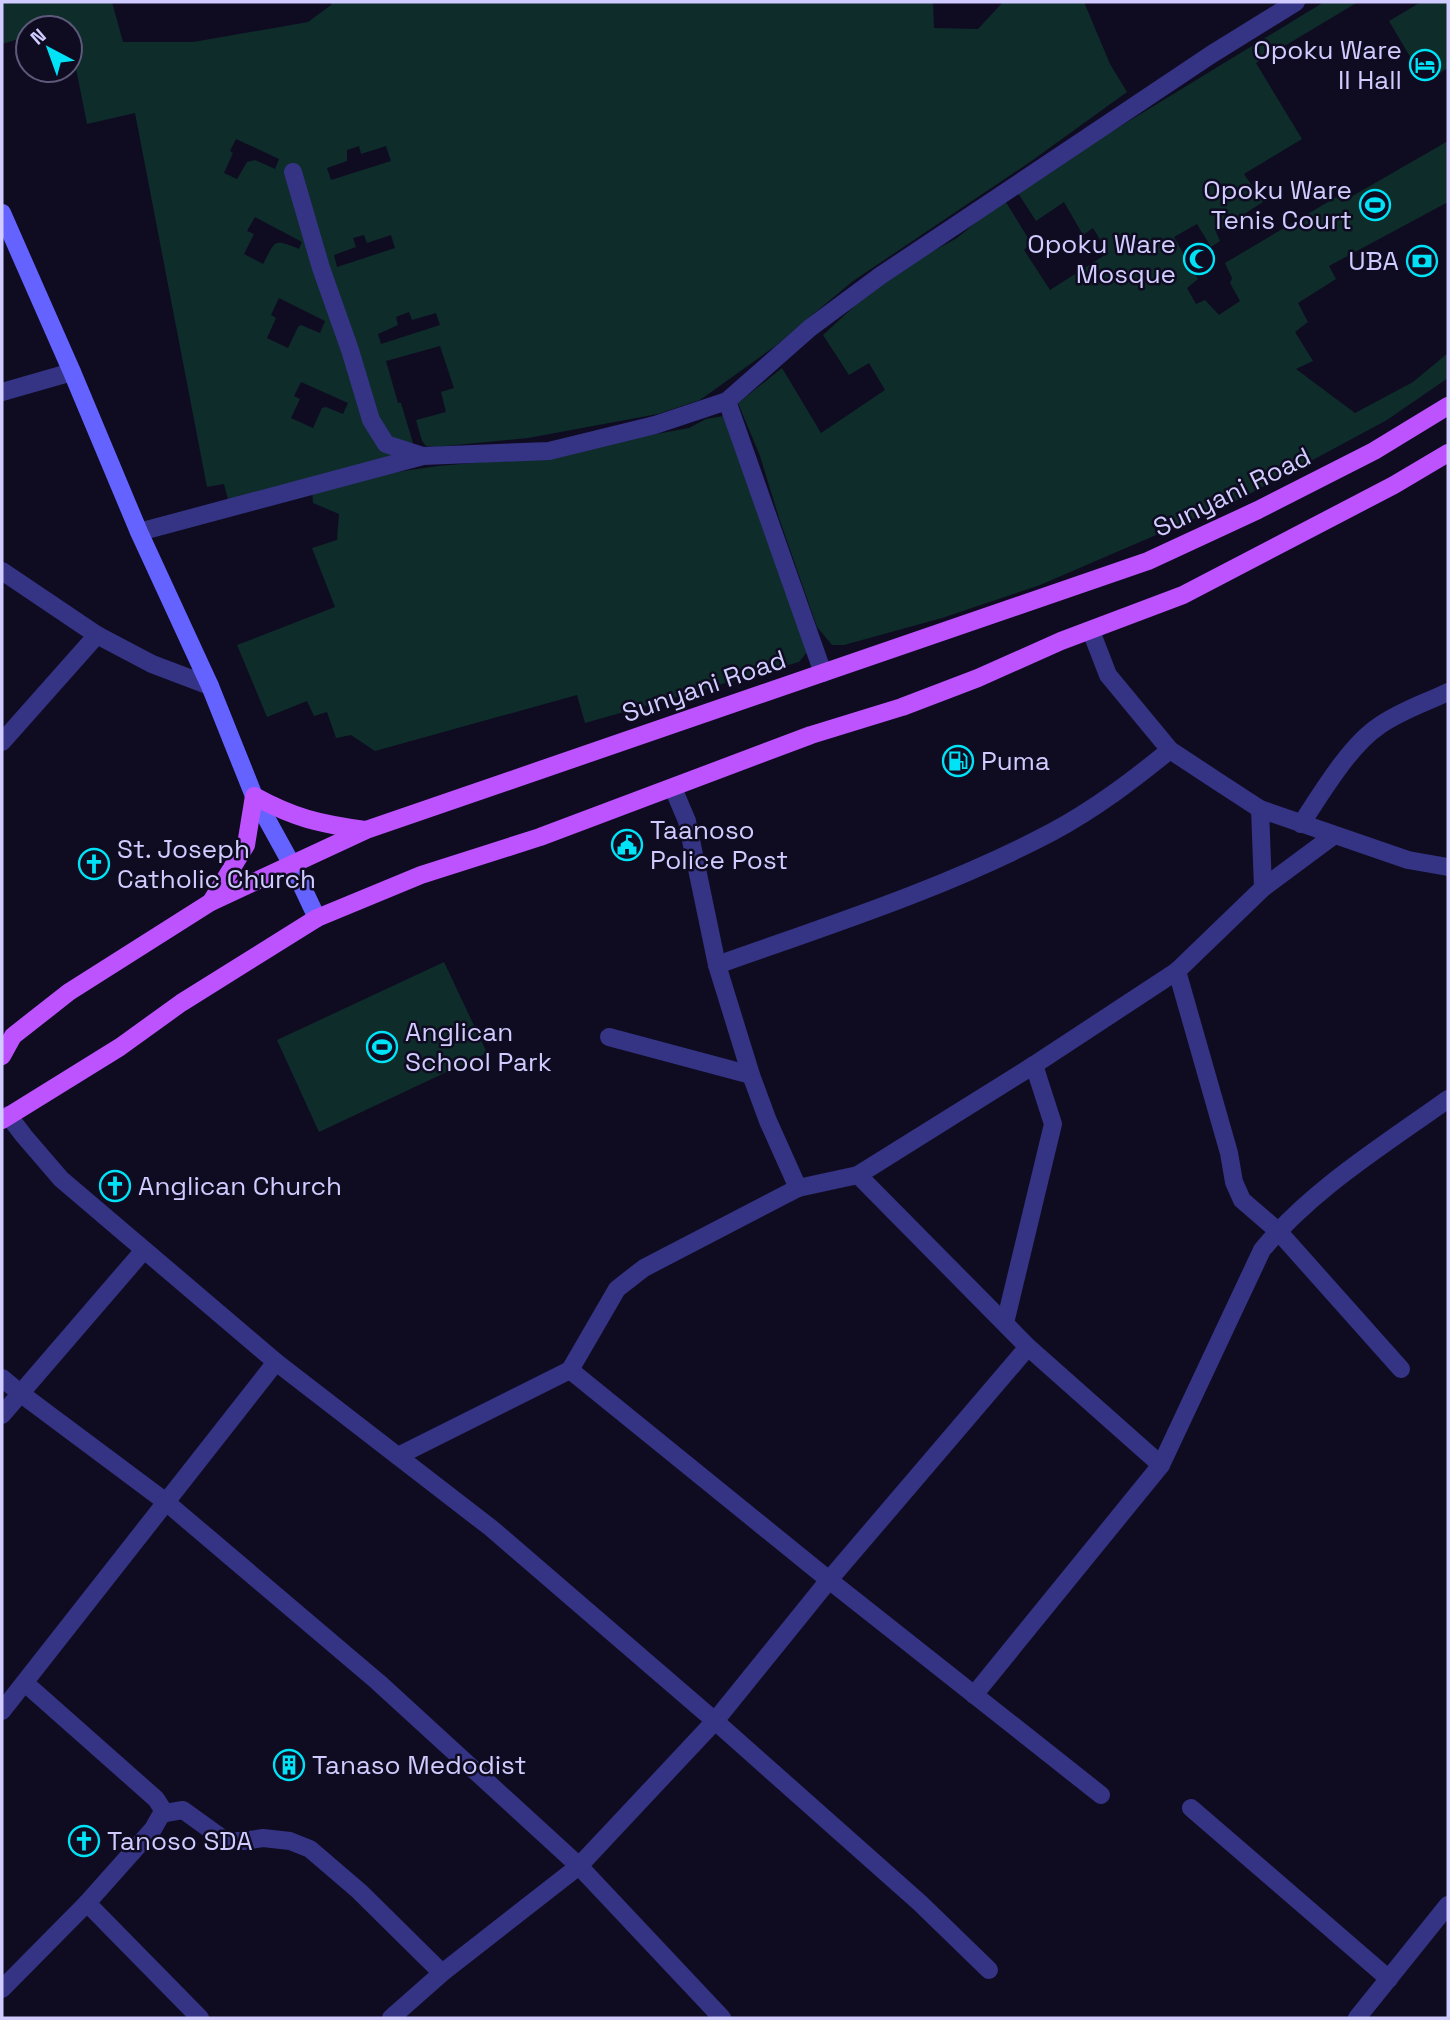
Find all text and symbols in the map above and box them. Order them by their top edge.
north arrow [14,14,84,84]
text: N [25,23,51,50]
place label: Opoku Ware II Hall [1253,33,1402,97]
hotel icon: Opoku Ware II Hall [1408,48,1442,82]
place label: Opoku Ware Tenis Court [1203,173,1352,237]
sports icon: Opoku Ware Tenis Court [1358,188,1392,222]
place label: Opoku Ware Mosque [1027,227,1176,291]
mosque icon: Opoku Ware Mosque [1182,242,1216,276]
place label: UBA [1348,244,1399,278]
bank icon: UBA [1405,244,1439,278]
street label: Sunyani Road [1148,439,1316,545]
street label: Sunyani Road [618,642,790,730]
fuel station icon: Puma [941,744,975,778]
place label: Puma [981,744,1050,778]
place label: Taanoso Police Post [650,813,788,877]
public building icon: Taanoso Police Post [610,828,644,862]
place label: St. Joseph Catholic Church [117,832,316,896]
church icon: St. Joseph Catholic Church [77,847,111,881]
place label: Anglican School Park [405,1015,552,1079]
sports icon: Anglican School Park [365,1030,399,1064]
church icon: Anglican Church [98,1169,132,1203]
place label: Anglican Church [138,1169,342,1203]
building icon: Tanaso Medodist [272,1748,306,1782]
place label: Tanaso Medodist [312,1748,526,1782]
church icon: Tanoso SDA [67,1824,101,1858]
place label: Tanoso SDA [107,1824,253,1858]

